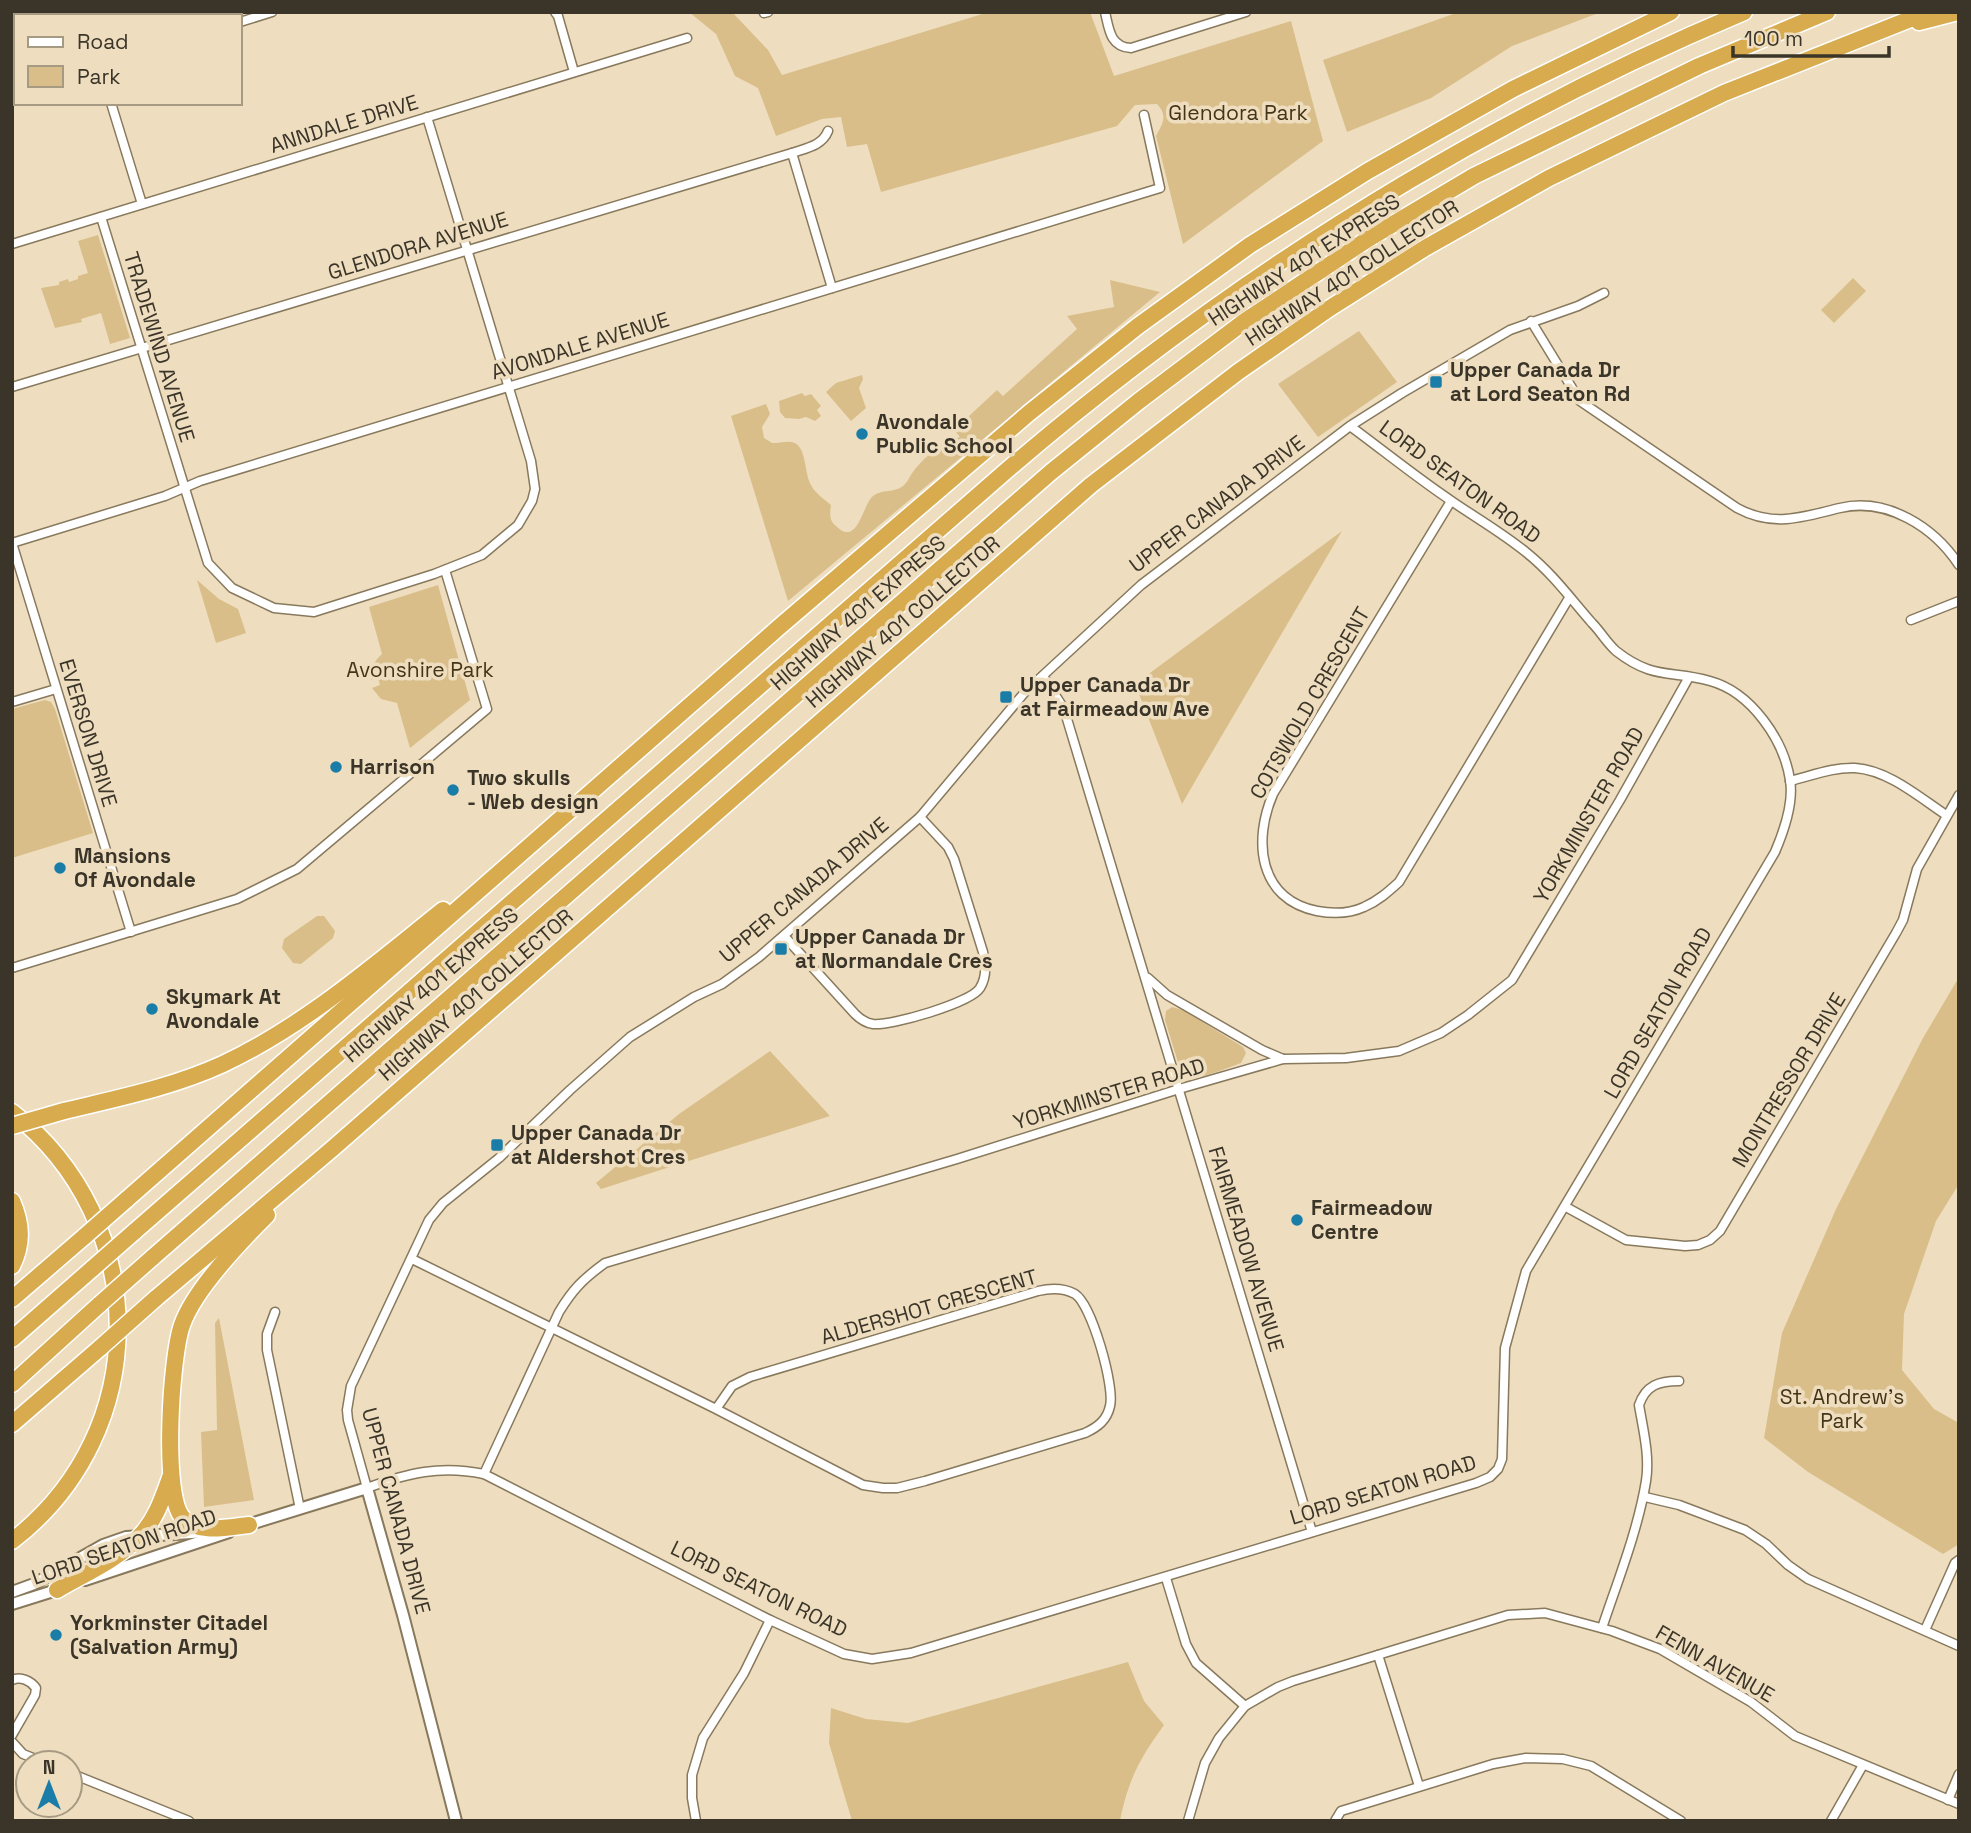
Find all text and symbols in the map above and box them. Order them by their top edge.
legend [14,14,242,105]
scale bar [1733,14,1889,58]
text: 100 m [1744,25,1803,52]
text: Road [77,28,129,55]
text: Park [77,63,121,90]
street label: ANNDALE DRIVE [266,88,421,159]
park label: Glendora Park [1168,99,1308,126]
street label: HIGHWAY 401 EXPRESS [1203,187,1405,332]
street label: HIGHWAY 401 COLLECTOR [1240,193,1464,352]
street label: GLENDORA AVENUE [324,205,511,286]
street label: TRADEWIND AVENUE [118,248,201,445]
street label: AVONDALE AVENUE [488,306,672,385]
place label: Upper Canada Dr at Lord Seaton Rd [1450,356,1630,407]
marker: Upper Canada Dr at Lord Seaton Rd [1428,374,1444,390]
place label: Avondale Public School [876,408,1013,459]
street label: LORD SEATON ROAD [1374,414,1546,549]
marker: Avondale Public School [854,426,870,442]
street label: UPPER CANADA DRIVE [1124,429,1310,578]
street label: HIGHWAY 401 EXPRESS [765,529,951,696]
street label: HIGHWAY 401 COLLECTOR [800,530,1006,714]
street label: COTSWOLD CRESCENT [1243,602,1376,804]
street label: EVERSON DRIVE [53,656,124,810]
park label: Avonshire Park [346,656,494,683]
place label: Upper Canada Dr at Fairmeadow Ave [1020,671,1210,722]
marker: Upper Canada Dr at Fairmeadow Ave [998,689,1014,705]
street label: YORKMINSTER ROAD [1527,722,1650,908]
place label: Harrison [350,753,435,780]
marker: Harrison [328,759,344,775]
place label: Two skulls - Web design [467,764,599,815]
marker: Two skulls - Web design [445,782,461,798]
street label: UPPER CANADA DRIVE [714,811,894,968]
place label: Mansions Of Avondale [74,842,196,893]
marker: Mansions Of Avondale [52,860,68,876]
street label: HIGHWAY 401 EXPRESS [338,901,524,1068]
street label: HIGHWAY 401 COLLECTOR [373,903,579,1087]
street label: LORD SEATON ROAD [1598,922,1718,1103]
place label: Upper Canada Dr at Normandale Cres [795,923,993,974]
marker: Upper Canada Dr at Normandale Cres [773,941,789,957]
place label: Skymark At Avondale [166,983,281,1034]
street label: MONTRESSOR DRIVE [1726,987,1851,1172]
marker: Skymark At Avondale [144,1001,160,1017]
street label: YORKMINSTER ROAD [1010,1052,1208,1136]
place label: Upper Canada Dr at Aldershot Cres [511,1119,685,1170]
marker: Upper Canada Dr at Aldershot Cres [489,1137,505,1153]
street label: FAIRMEADOW AVENUE [1202,1143,1291,1355]
place label: Fairmeadow Centre [1311,1194,1433,1245]
marker: Fairmeadow Centre [1289,1212,1305,1228]
street label: ALDERSHOT CRESCENT [817,1263,1040,1350]
park label: St. Andrew’s Park [1780,1383,1904,1434]
street label: UPPER CANADA DRIVE [356,1405,437,1617]
street label: LORD SEATON ROAD [1286,1448,1479,1531]
street label: LORD SEATON ROAD [28,1502,220,1591]
street label: LORD SEATON ROAD [666,1534,852,1643]
place label: Yorkminster Citadel (Salvation Army) [70,1609,268,1660]
street label: FENN AVENUE [1651,1619,1780,1708]
marker: Yorkminster Citadel (Salvation Army) [48,1627,64,1643]
north arrow [14,1749,84,1819]
text: N [43,1755,55,1780]

